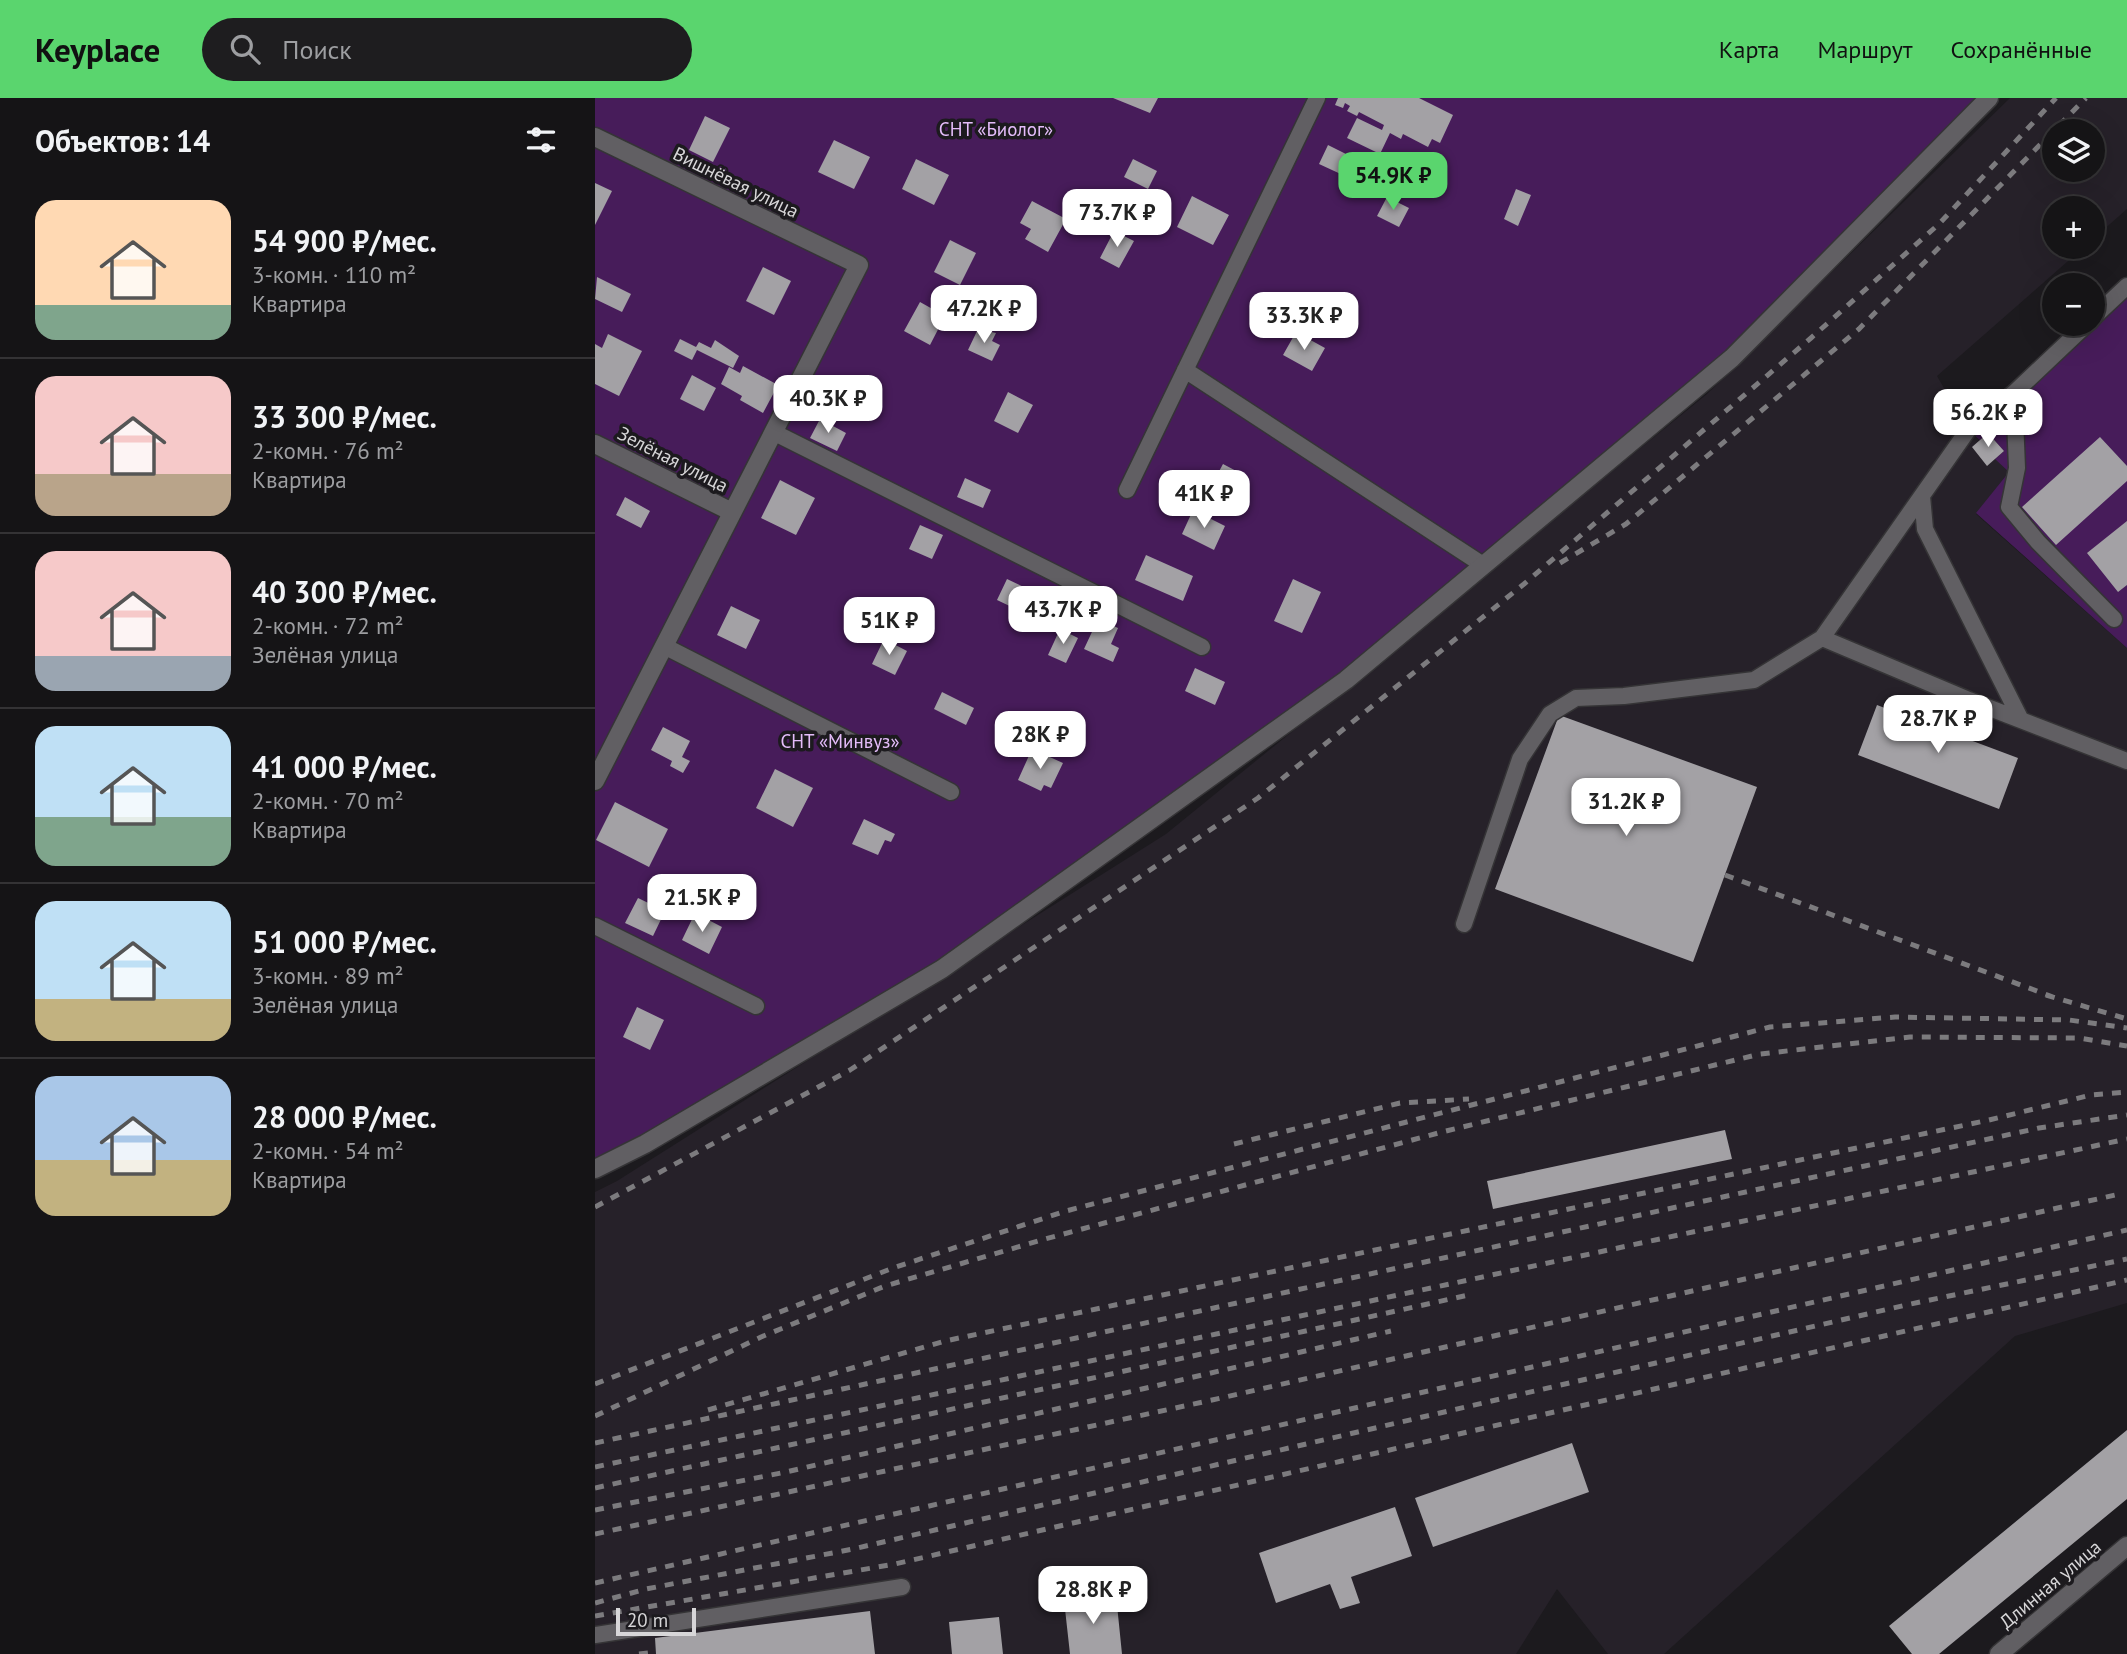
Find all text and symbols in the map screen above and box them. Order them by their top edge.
search box [202,18,692,81]
text: Keyplace [35,28,160,71]
icon: search [226,30,264,68]
text: Поиск [282,33,352,66]
text: Карта [1719,34,1779,65]
text: Маршрут [1817,34,1912,65]
text: Сохранённые [1950,34,2092,65]
park label: СНТ «Биолог» [939,117,1053,141]
map controls [2042,119,2105,336]
button: layers [2042,119,2105,182]
text: Объектов: 14 [35,121,210,160]
icon: filters [522,121,560,159]
street label: Вишнёвая улица [669,141,803,223]
pin: 54.9K ₽ [1328,152,1458,212]
text: 54.9K ₽ [1354,160,1432,189]
pin: 73.7K ₽ [1052,190,1182,249]
button: + [2042,196,2105,259]
text: 73.7K ₽ [1078,197,1156,226]
text: 54 900 ₽/мес. [252,221,437,260]
icon: home [91,228,175,312]
text: 3-комн. · 110 m² [252,260,416,289]
button: − [2042,273,2105,336]
pin: 47.2K ₽ [919,286,1049,345]
text: Квартира [252,289,347,318]
pin: 33.3K ₽ [1239,292,1369,352]
text: 47.2K ₽ [947,293,1021,322]
text: 33.3K ₽ [1265,300,1343,329]
pin: 40.3K ₽ [763,376,893,435]
text: 40.3K ₽ [789,383,867,412]
pin: 56.2K ₽ [1923,390,2053,449]
text: 33 300 ₽/мес. [252,397,437,436]
text: 56.2K ₽ [1949,397,2027,426]
icon: home [91,404,175,488]
street label: Зелёная улица [614,421,732,497]
text: 2-комн. · 76 m² [252,436,404,465]
text: Квартира [252,465,347,494]
pin: 41K ₽ [1155,470,1253,530]
text: 41K ₽ [1175,478,1233,507]
text: 40 300 ₽/мес. [252,572,437,611]
icon: home [91,579,175,663]
pin: 43.7K ₽ [998,587,1128,646]
text: 43.7K ₽ [1024,594,1102,623]
pin: 51K ₽ [840,598,938,657]
text: 51K ₽ [860,605,918,634]
text: 2-комн. · 72 m² [252,611,404,640]
text: Зелёная улица [252,640,398,669]
pin: 28.7K ₽ [1873,696,2003,755]
text: 28.7K ₽ [1899,703,1977,732]
pin: 28K ₽ [991,712,1089,771]
text: 28K ₽ [1011,719,1069,748]
park label: СНТ «Минвуз» [780,729,900,753]
text: 41 000 ₽/мес. [252,747,437,786]
icon: home [91,754,175,838]
pin: 31.2K ₽ [1561,778,1691,838]
text: 2-комн. · 70 m² [252,786,404,815]
text: 31.2K ₽ [1587,786,1665,815]
text: Квартира [252,815,347,844]
pin: 21.5K ₽ [637,874,767,934]
text: 21.5K ₽ [663,882,741,911]
text: 51 000 ₽/мес. [252,922,437,961]
icon: home [91,929,175,1013]
text: 3-комн. · 89 m² [252,961,404,990]
text: Зелёная улица [252,990,398,1019]
text: 28 000 ₽/мес. [252,1097,437,1136]
icon: home [91,1104,175,1188]
text: 2-комн. · 54 m² [252,1136,404,1165]
text: Квартира [252,1165,347,1194]
street label: Длинная улица [1994,1535,2106,1633]
pin: 28.8K ₽ [1028,1566,1158,1626]
text: 28.8K ₽ [1054,1574,1132,1603]
scale bar [616,1605,697,1637]
text: 20 m [627,1608,668,1632]

